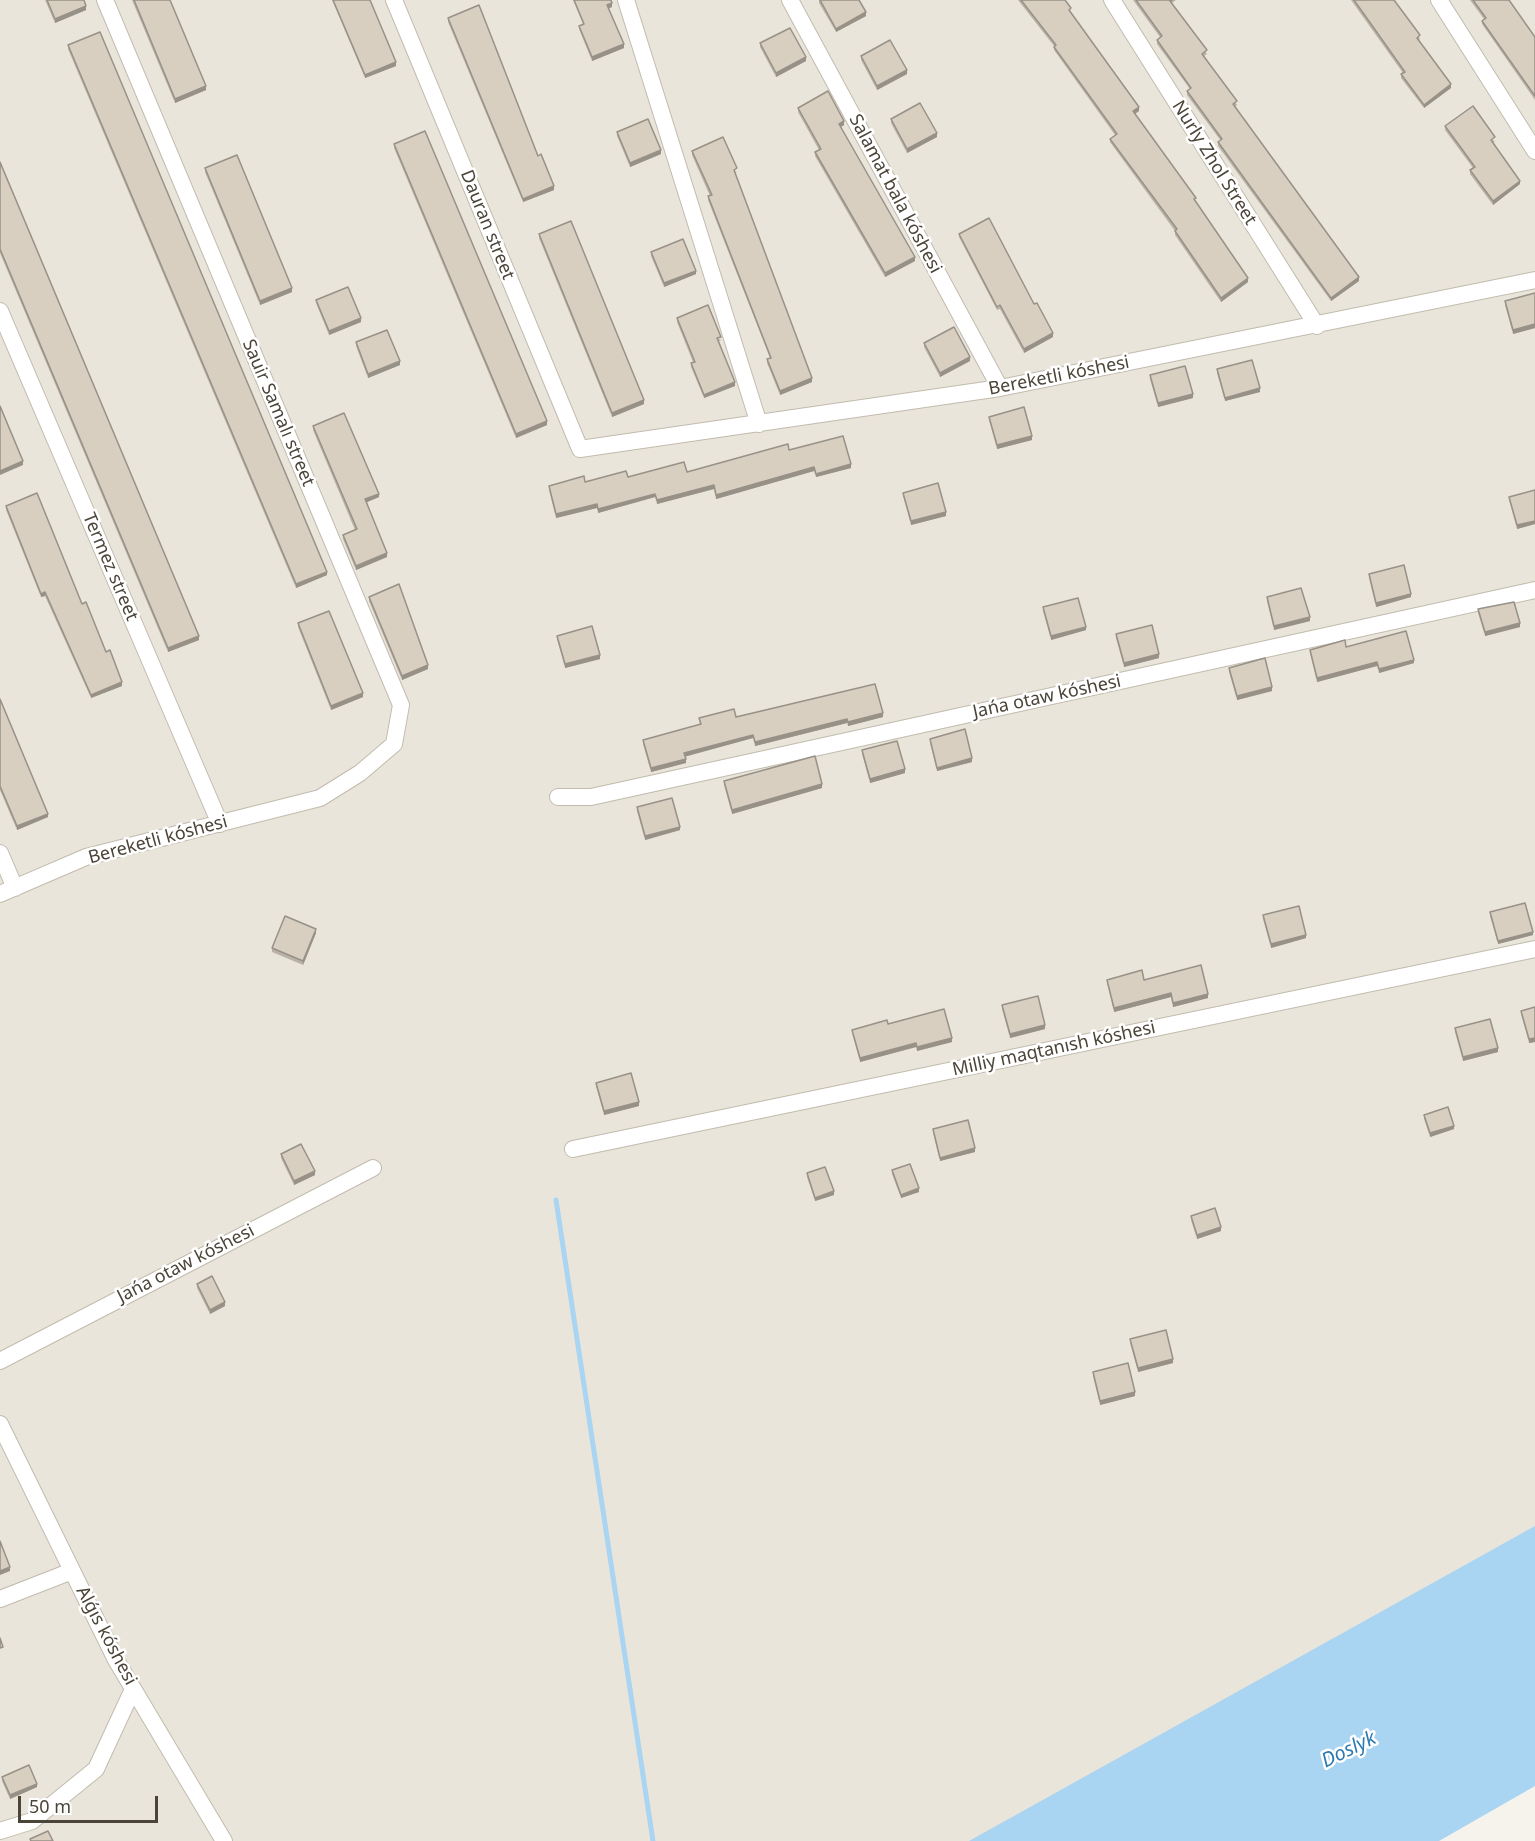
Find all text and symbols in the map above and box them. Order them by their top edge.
street label: Nurly Zhol Street [1167,97,1261,229]
street label: Salamat bala kóshesi [844,111,946,277]
street label: Dauran street [455,167,519,283]
street label: Sauir Samalı street [237,336,319,490]
street label: Bereketli kóshesi [987,352,1131,400]
street label: Termez street [78,510,142,624]
street label: Jańa otaw kóshesi [971,671,1123,723]
street label: Bereketli kóshesi [86,811,230,869]
street label: Milliy maqtanısh kóshesi [950,1017,1158,1081]
street label: Jańa otaw kóshesi [114,1220,258,1308]
street label: Alǵıs kóshesi [71,1583,141,1689]
water label: Doslyk [1318,1727,1380,1773]
scale bar [21,1784,160,1822]
text: 50 m [29,1794,71,1818]

